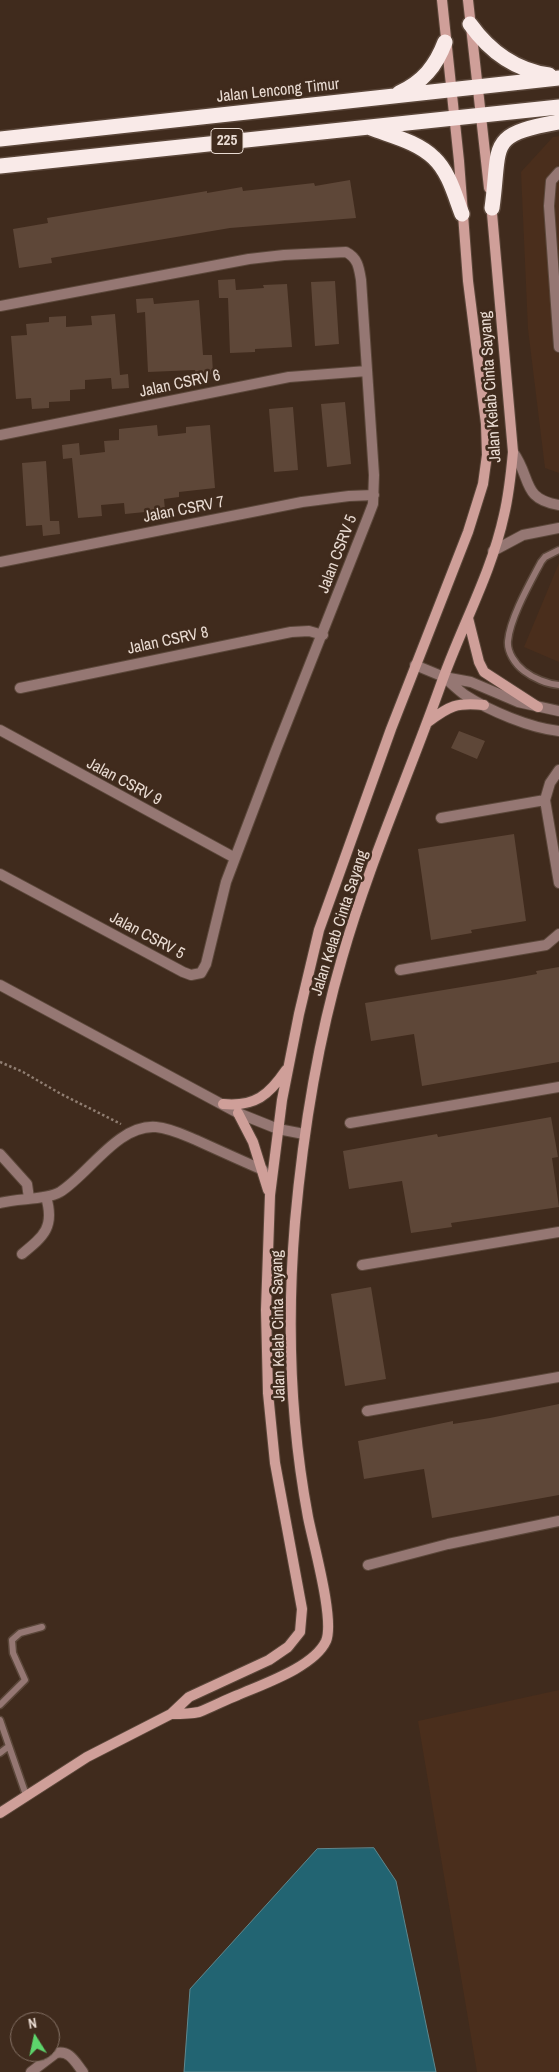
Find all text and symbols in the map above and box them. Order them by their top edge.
street label: Jalan Lencong Timur [216,75,340,107]
road number: 225 [211,128,243,154]
street label: Jalan Kelab Cinta Sayang [476,311,506,463]
street label: Jalan CSRV 6 [138,366,222,402]
street label: Jalan CSRV 7 [142,493,226,527]
street label: Jalan CSRV 5 [314,512,362,596]
street label: Jalan CSRV 8 [126,623,210,659]
street label: Jalan CSRV 9 [83,754,165,810]
street label: Jalan Kelab Cinta Sayang [307,848,373,998]
street label: Jalan CSRV 5 [106,908,188,964]
street label: Jalan Kelab Cinta Sayang [268,1250,290,1402]
north arrow [10,2012,60,2062]
text: N [27,2014,38,2033]

